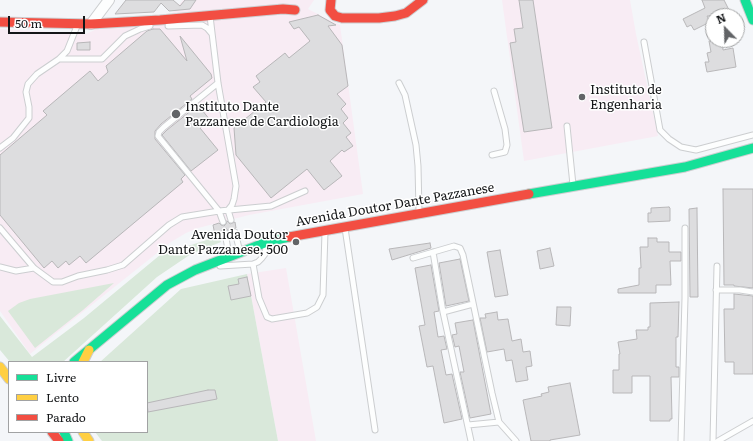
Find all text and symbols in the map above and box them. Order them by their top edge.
scale bar [10,8,87,34]
north arrow [705,8,745,48]
text: N [713,9,728,27]
text: 50 m [15,14,42,32]
place label: Instituto de Engenharia [590,82,662,113]
marker: Instituto de Engenharia [577,92,587,102]
place label: Instituto Dante Pazzanese de Cardiologia [185,99,339,130]
marker: Instituto Dante Pazzanese de Cardiologia [170,108,182,120]
street label: Avenida Doutor Dante Pazzanese [295,180,495,230]
place label: Avenida Doutor Dante Pazzanese, 500 [158,227,288,258]
marker: Avenida Doutor Dante Pazzanese, 500 [291,237,301,247]
legend [8,361,148,433]
text: Livre [46,368,76,386]
text: Lento [46,388,79,406]
text: Parado [46,408,86,426]

